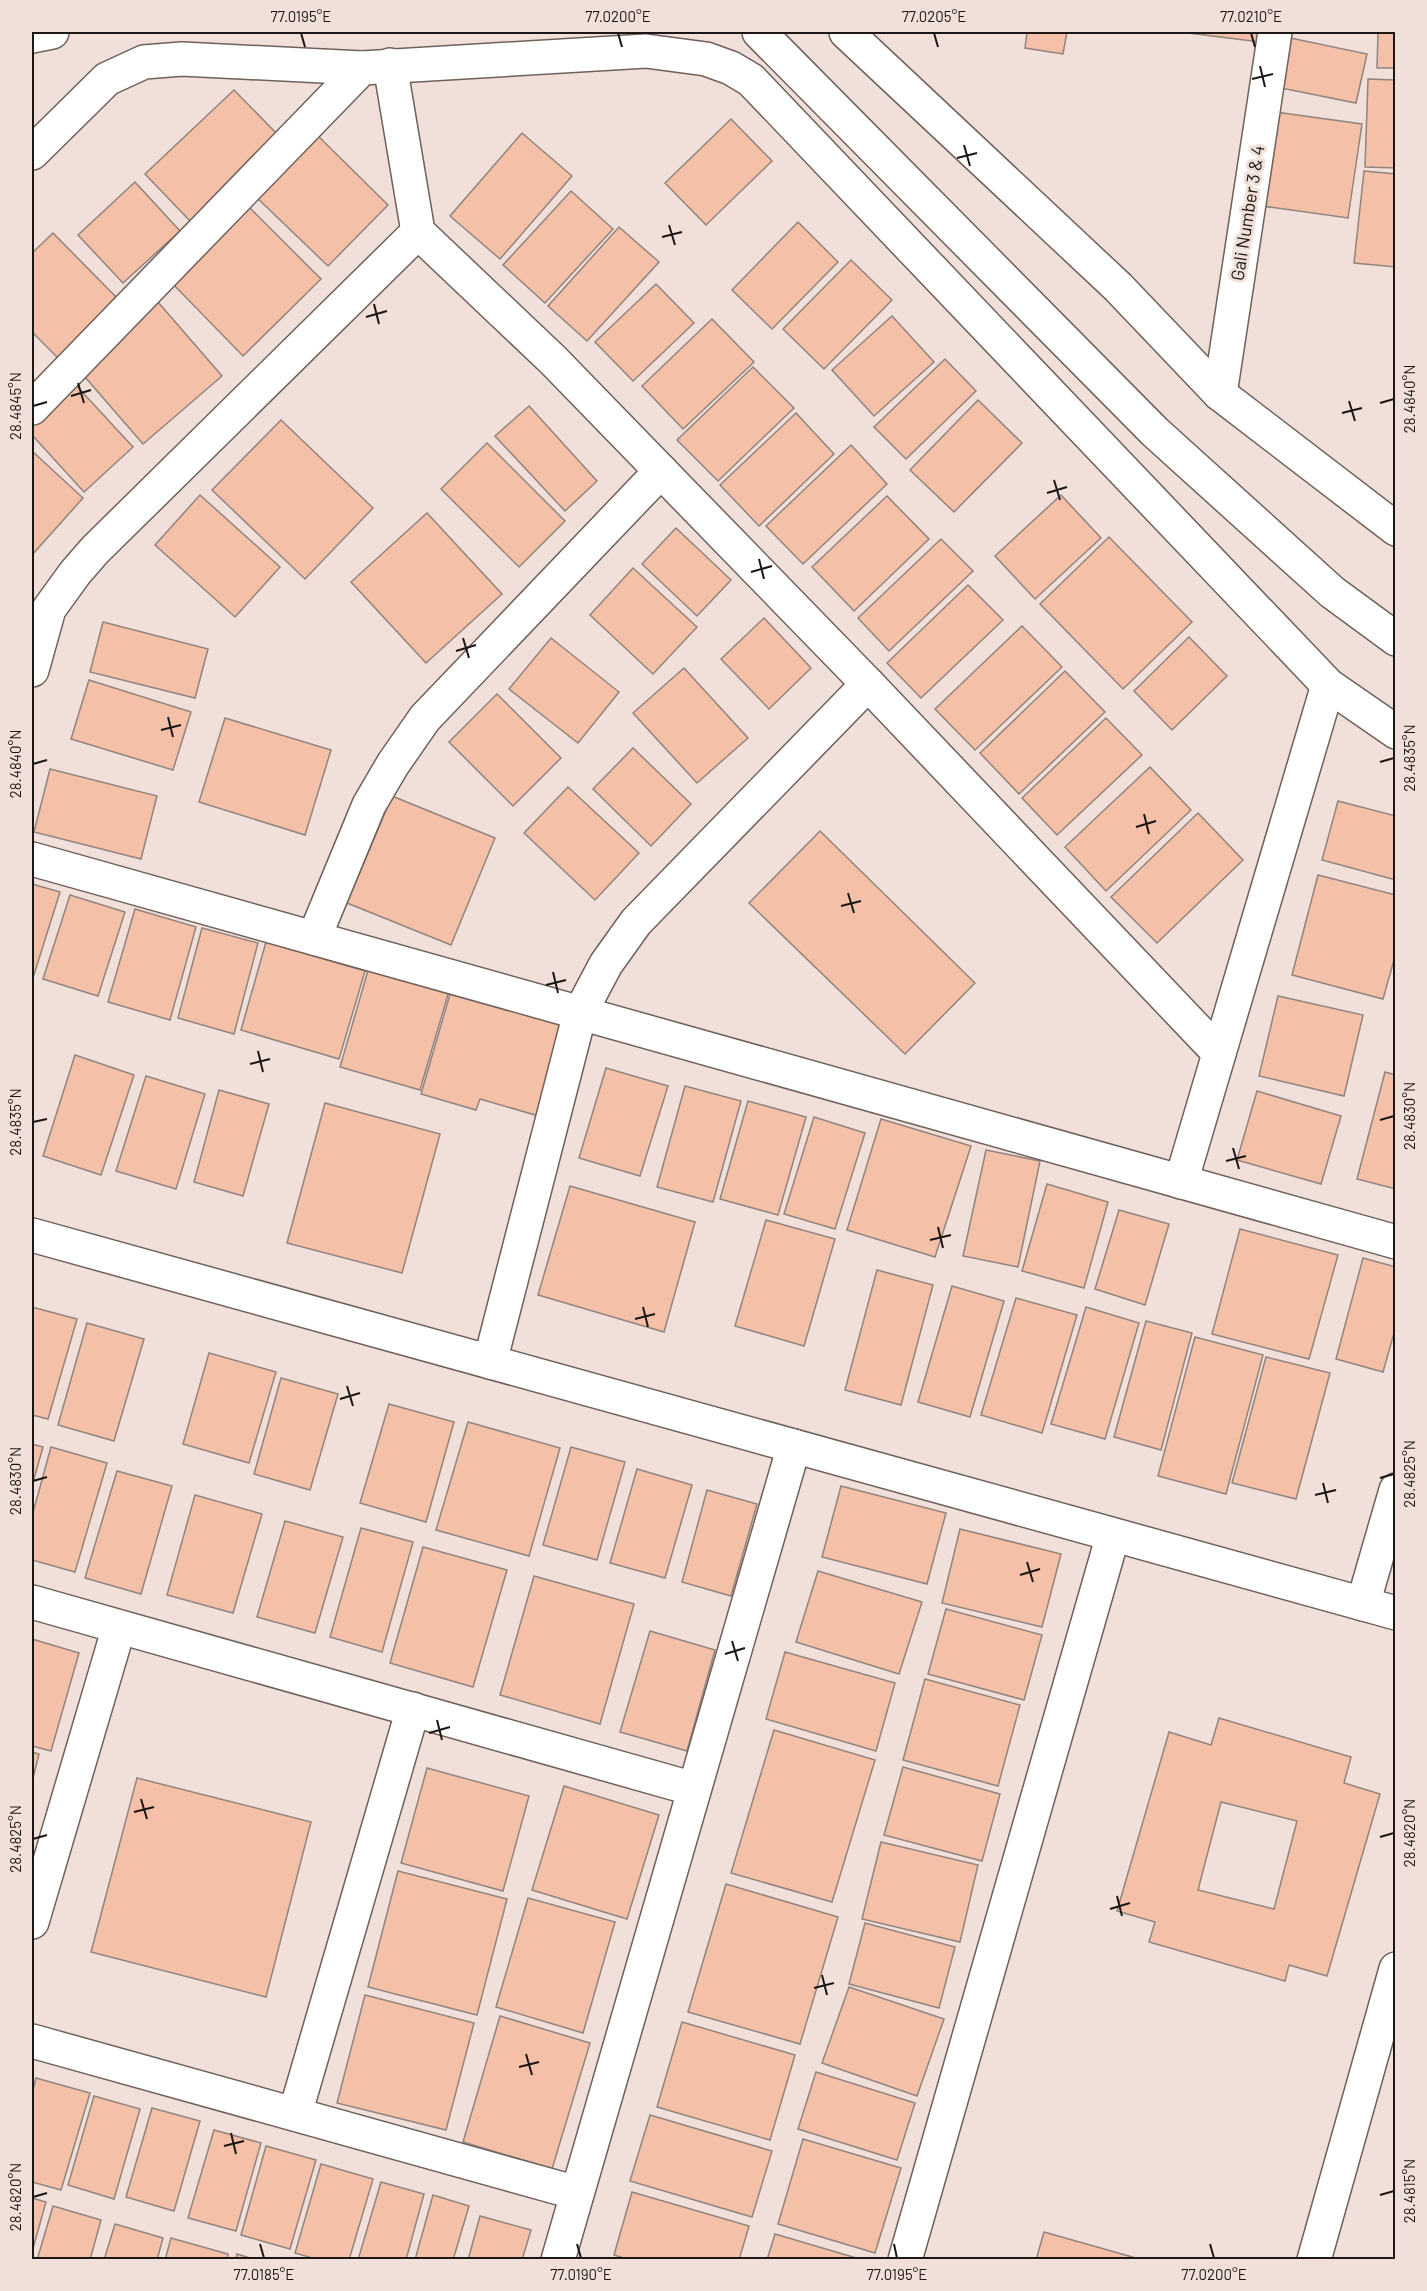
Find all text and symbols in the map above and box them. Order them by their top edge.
text: 77.0195°E [271,7,331,25]
text: 77.0200°E [585,7,651,25]
text: 77.0205°E [902,7,966,25]
text: 77.0210°E [1220,7,1282,25]
street label: Gali Number 3 & 4 [1225,144,1269,282]
text: 28.4840°N [1400,365,1418,433]
text: 28.4845°N [6,372,24,440]
text: 28.4835°N [1400,724,1418,792]
text: 28.4840°N [6,730,24,798]
text: 28.4830°N [1400,1082,1418,1150]
text: 28.4835°N [6,1088,24,1156]
text: 28.4825°N [1400,1440,1418,1508]
text: 28.4830°N [6,1447,24,1515]
text: 28.4820°N [1400,1799,1418,1867]
text: 28.4825°N [6,1805,24,1873]
text: 28.4815°N [1400,2159,1418,2223]
text: 28.4820°N [6,2163,24,2231]
text: 77.0185°E [234,2265,294,2283]
text: 77.0190°E [550,2265,612,2283]
text: 77.0195°E [867,2265,927,2283]
text: 77.0200°E [1181,2265,1247,2283]

